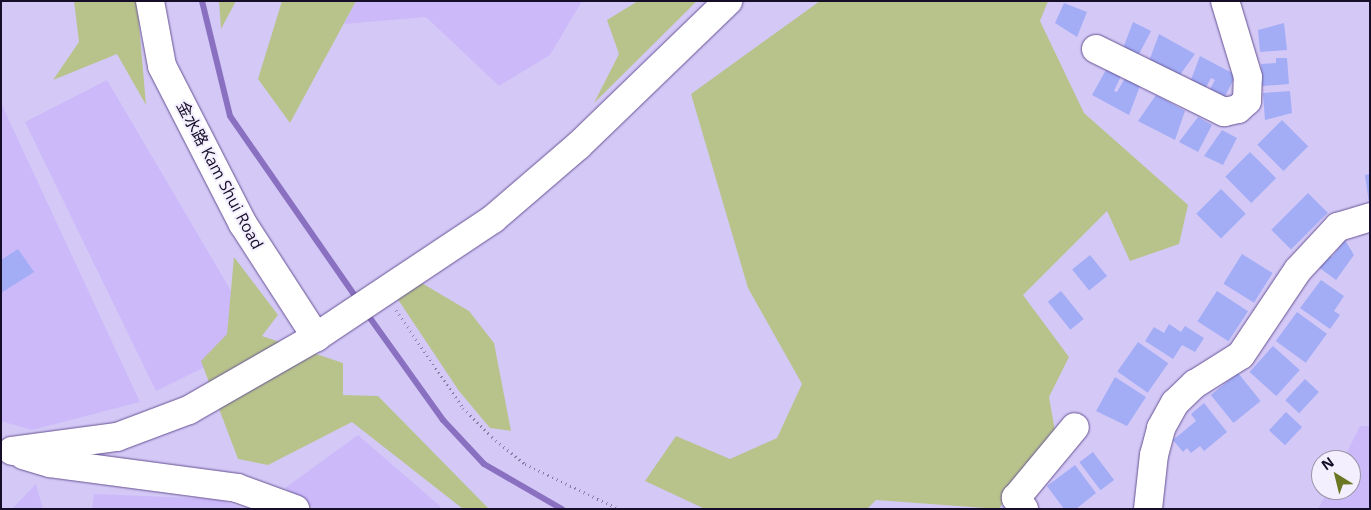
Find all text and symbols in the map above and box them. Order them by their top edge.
street label: 金水路 Kam Shui Road [173,98,267,252]
north arrow [1311,450,1361,500]
text: N [1317,452,1338,474]

